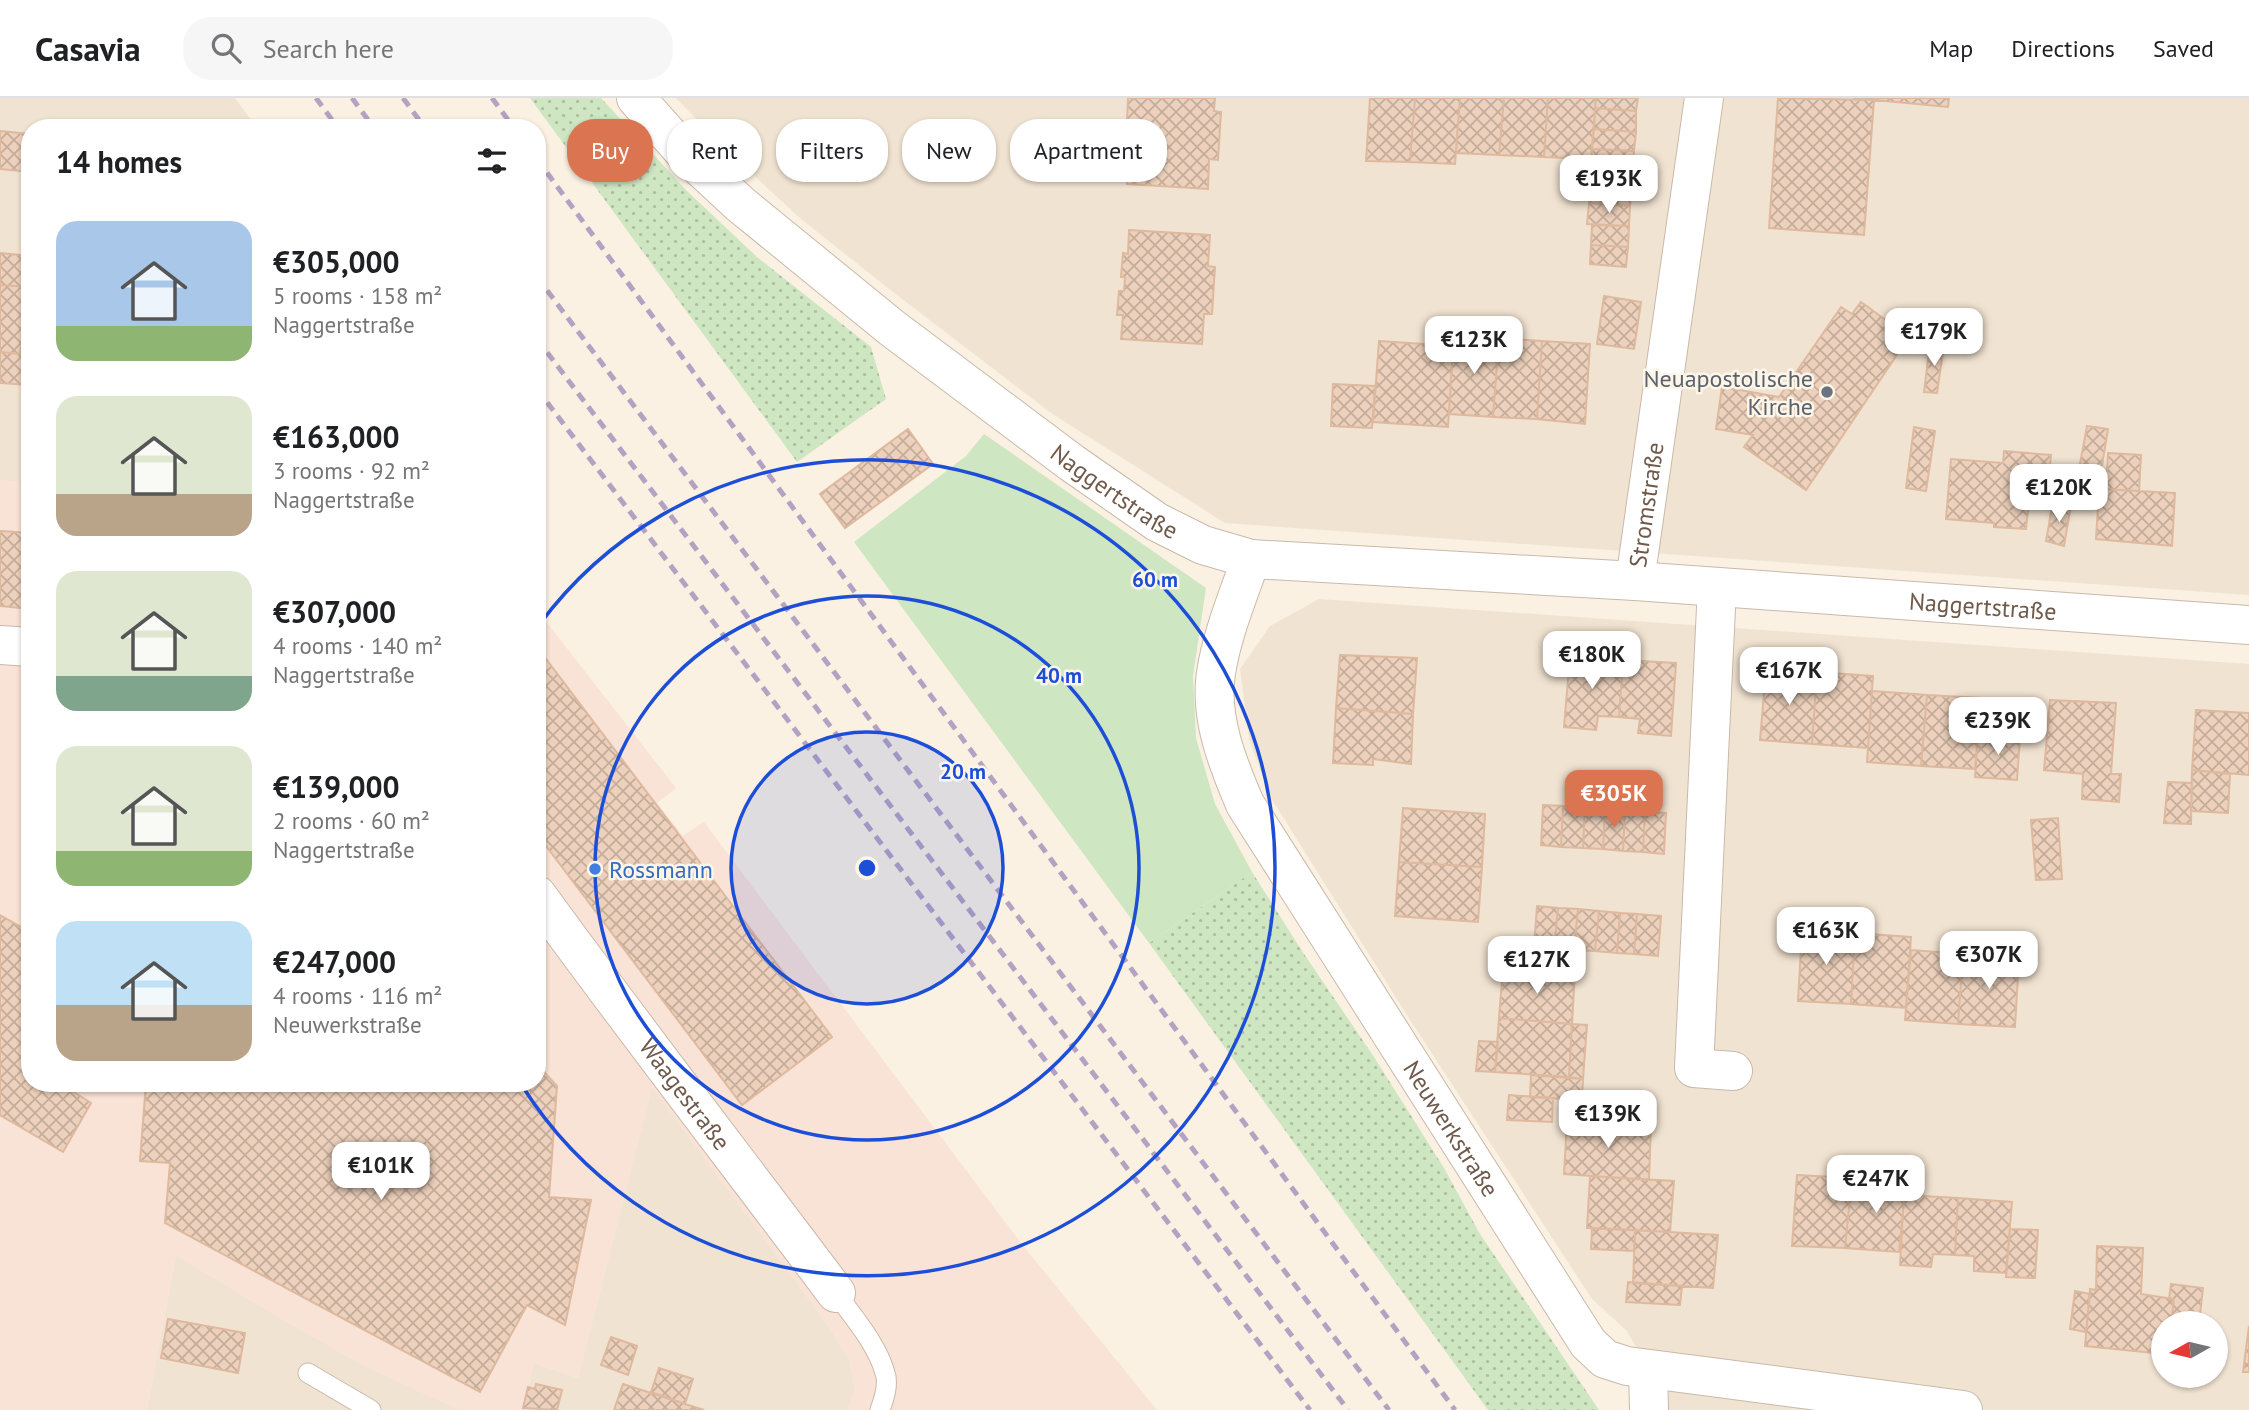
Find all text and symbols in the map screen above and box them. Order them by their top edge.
search box [183,17,673,80]
text: Casavia [35,27,141,70]
icon: search [207,29,245,67]
text: Search here [263,32,394,65]
text: Map [1929,33,1973,64]
text: Directions [2011,33,2115,64]
text: Saved [2153,33,2214,64]
chip: Buy [567,119,653,182]
chip: Rent [667,119,762,182]
chip: Filters [776,119,888,182]
chip: New [902,119,996,182]
chip: Apartment [1010,119,1167,182]
text: 14 homes [56,142,182,181]
icon: filters [473,142,511,180]
pin: €193K [1560,156,1658,215]
text: €193K [1576,163,1642,192]
text: €305,000 [273,242,400,281]
icon: home [112,249,196,333]
text: 5 rooms · 158 m² [273,281,442,310]
pin: €179K [1885,308,1983,368]
text: Naggertstraße [273,310,415,339]
pin: €123K [1425,316,1523,376]
text: €179K [1901,316,1967,345]
text: €123K [1441,324,1507,353]
place label: Neuapostolische Kirche [1643,363,1813,422]
marker: Neuapostolische Kirche [1819,384,1835,400]
text: €163,000 [273,417,400,456]
icon: home [112,424,196,508]
street label: Naggertstraße [1045,437,1183,546]
street label: Stromstraße [1622,440,1670,569]
text: 3 rooms · 92 m² [273,456,430,485]
pin: €120K [2010,464,2108,524]
text: €120K [2026,472,2092,501]
text: Naggertstraße [273,485,415,514]
text: 60 m [1132,566,1178,593]
street label: Naggertstraße [1908,585,2058,627]
text: €307,000 [273,592,396,631]
icon: home [112,599,196,683]
text: 4 rooms · 140 m² [273,631,442,660]
pin: €180K [1543,632,1641,691]
text: €180K [1559,639,1625,668]
pin: €167K [1740,648,1838,707]
text: €167K [1756,655,1822,684]
text: Naggertstraße [273,660,415,689]
text: 40 m [1036,662,1082,689]
pin: €239K [1949,698,2047,757]
text: €239K [1965,705,2031,734]
text: 20 m [940,758,986,785]
text: €139,000 [273,767,400,806]
pin: €305K [1565,770,1663,830]
icon: home [112,774,196,858]
text: €305K [1581,778,1647,807]
text: 2 rooms · 60 m² [273,806,430,835]
text: Naggertstraße [273,835,415,864]
place label: Rossmann [609,854,713,885]
centre of rings [855,856,879,880]
marker: Rossmann [587,861,603,877]
pin: €163K [1777,908,1875,967]
text: €163K [1793,915,1859,944]
pin: €307K [1940,932,2038,991]
pin: €127K [1488,936,1586,996]
text: €307K [1956,939,2022,968]
text: €247,000 [273,942,396,981]
text: €127K [1504,944,1570,973]
icon: home [112,949,196,1033]
text: 4 rooms · 116 m² [273,981,442,1010]
text: Neuwerkstraße [273,1010,422,1039]
street label: Waagestraße [633,1032,738,1156]
street label: Neuwerkstraße [1397,1055,1506,1202]
pin: €139K [1559,1090,1657,1150]
text: €139K [1575,1098,1641,1127]
pin: €101K [332,1142,430,1202]
text: €101K [348,1150,414,1179]
pin: €247K [1827,1156,1925,1215]
text: €247K [1843,1163,1909,1192]
north arrow [2151,1311,2228,1388]
map controls [2151,1311,2228,1388]

